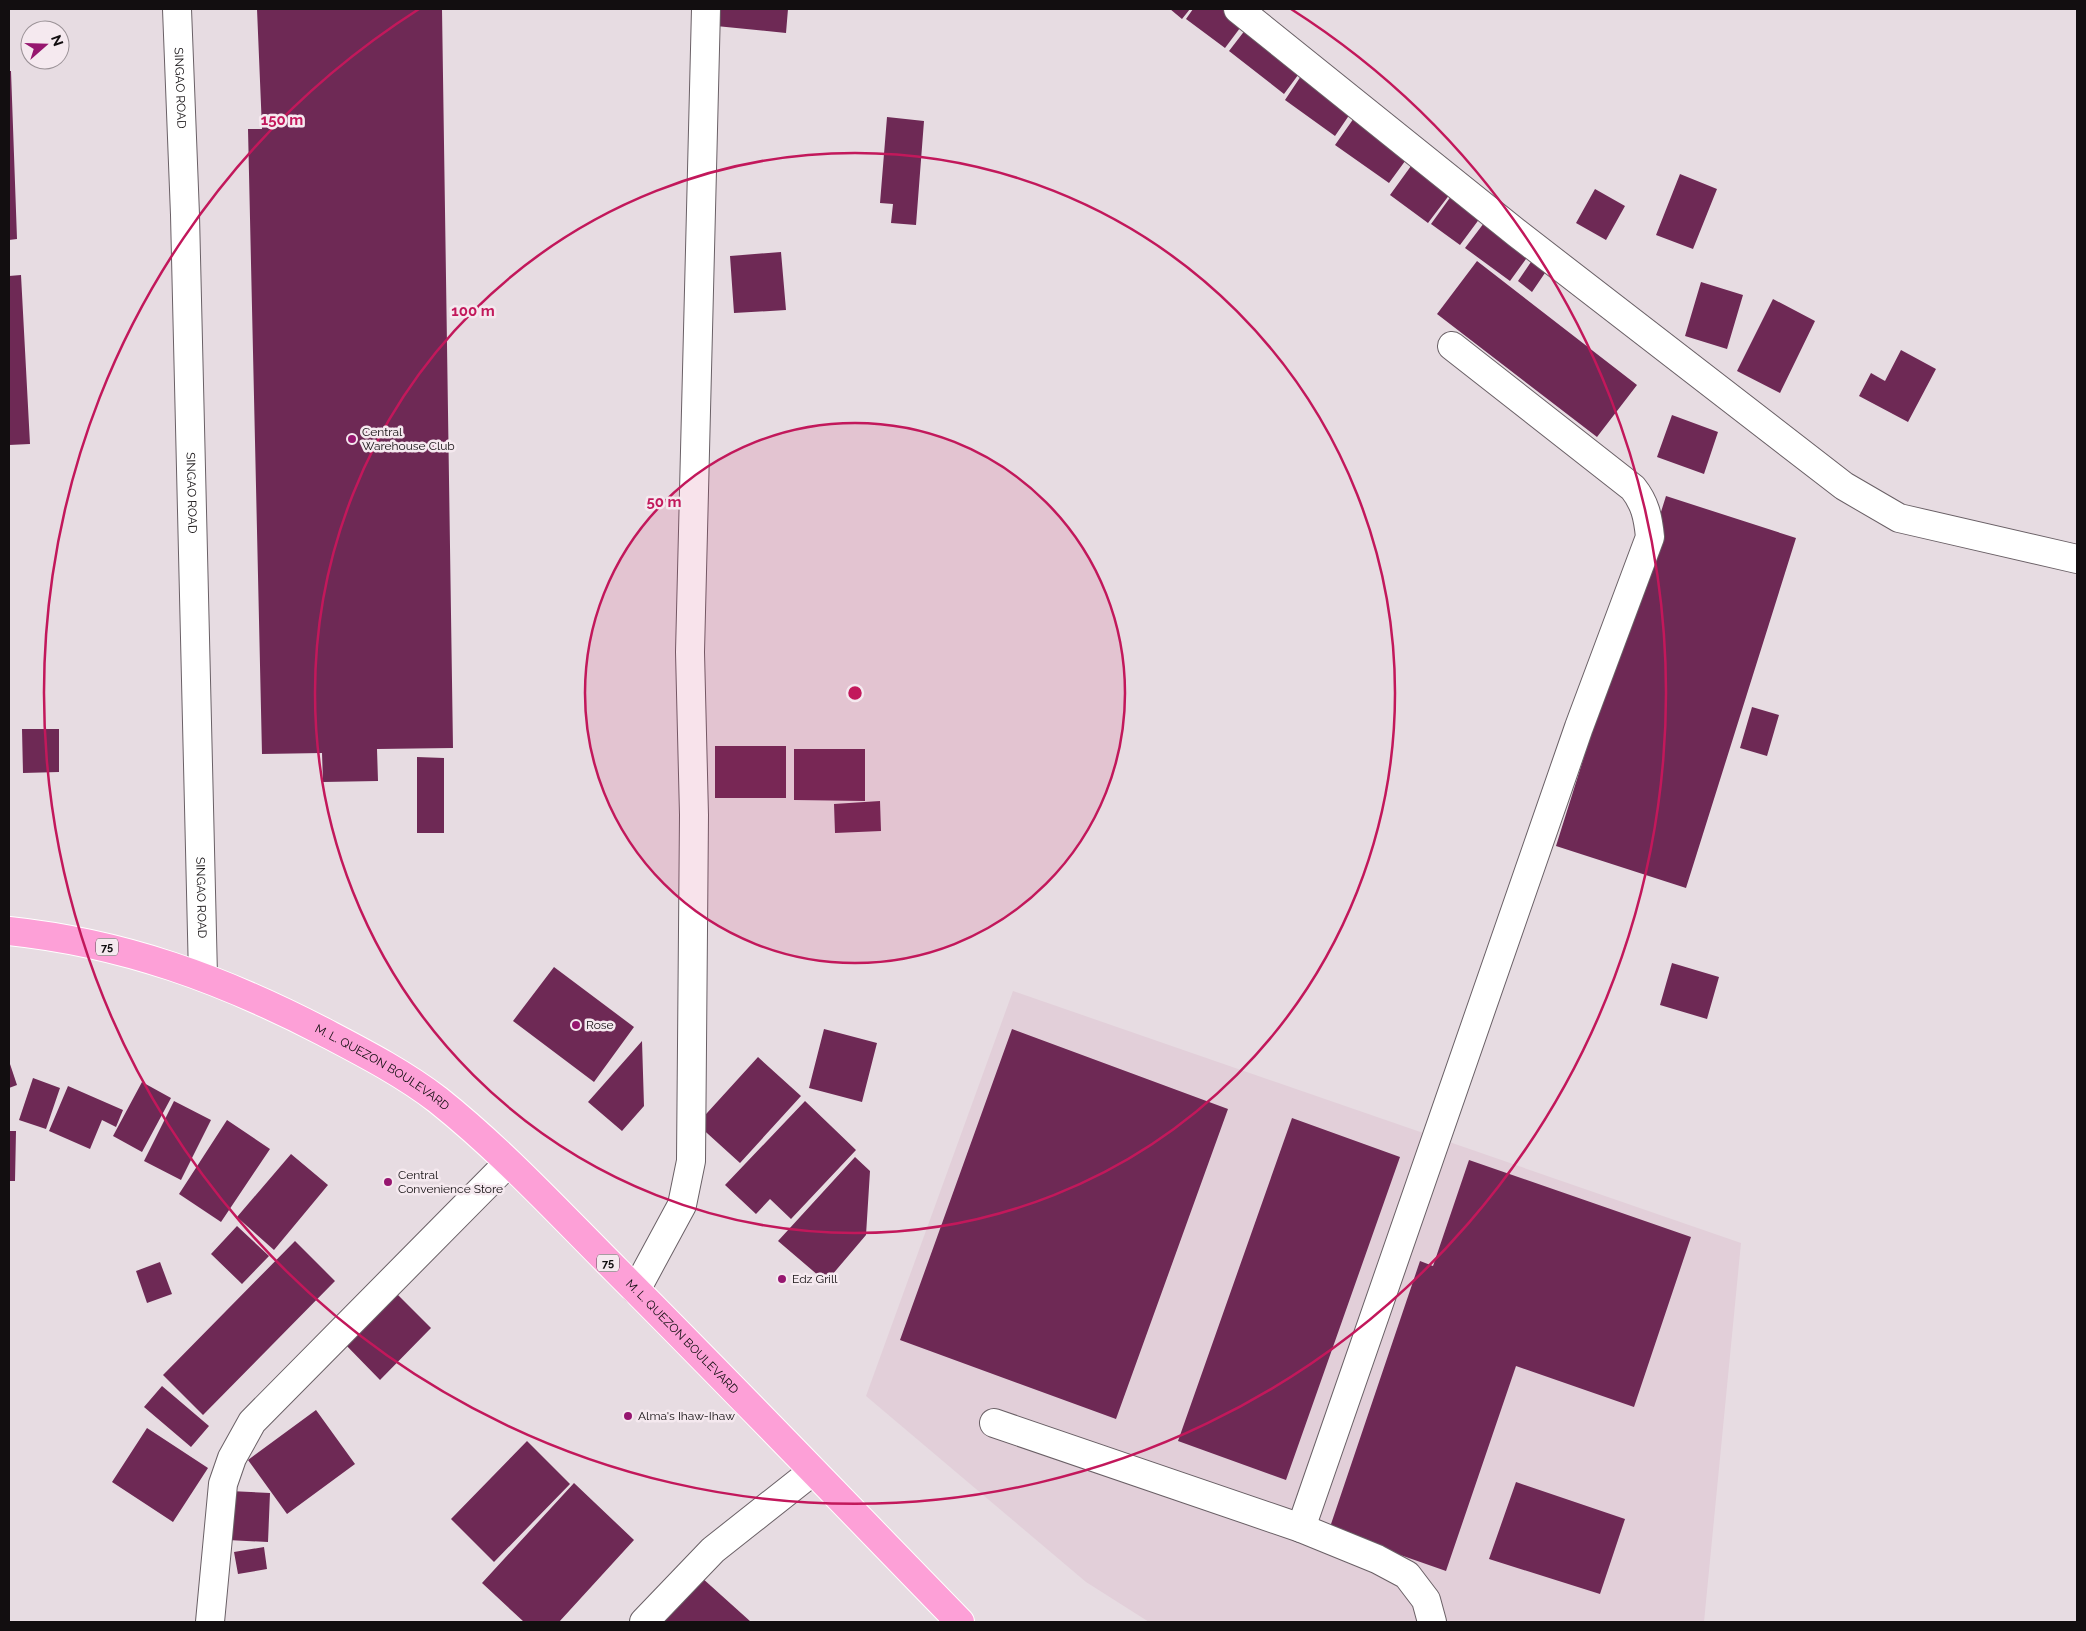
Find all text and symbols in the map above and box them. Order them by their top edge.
north arrow [20,20,70,70]
text: N [48,33,67,48]
street label: SINGAO ROAD [171,47,189,129]
text: 150 m [261,111,303,129]
text: 100 m [451,302,495,320]
place label: Central Warehouse Club [362,425,455,453]
marker: Central Warehouse Club [346,433,358,445]
street label: SINGAO ROAD [184,452,200,534]
text: 50 m [646,493,682,511]
centre of rings [846,684,864,702]
street label: SINGAO ROAD [193,857,209,939]
road number: 75 [96,939,118,956]
place label: Rose [586,1018,614,1032]
marker: Rose [570,1019,582,1031]
street label: M. L. QUEZON BOULEVARD [313,1022,453,1114]
place label: Central Convenience Store [398,1168,503,1196]
marker: Central Convenience Store [382,1176,394,1188]
road number: 75 [597,1254,619,1272]
place label: Edz Grill [792,1272,838,1286]
marker: Edz Grill [776,1273,788,1285]
street label: M. L. QUEZON BOULEVARD [623,1277,742,1397]
place label: Alma's Ihaw-Ihaw [638,1409,735,1423]
marker: Alma's Ihaw-Ihaw [622,1410,634,1422]

